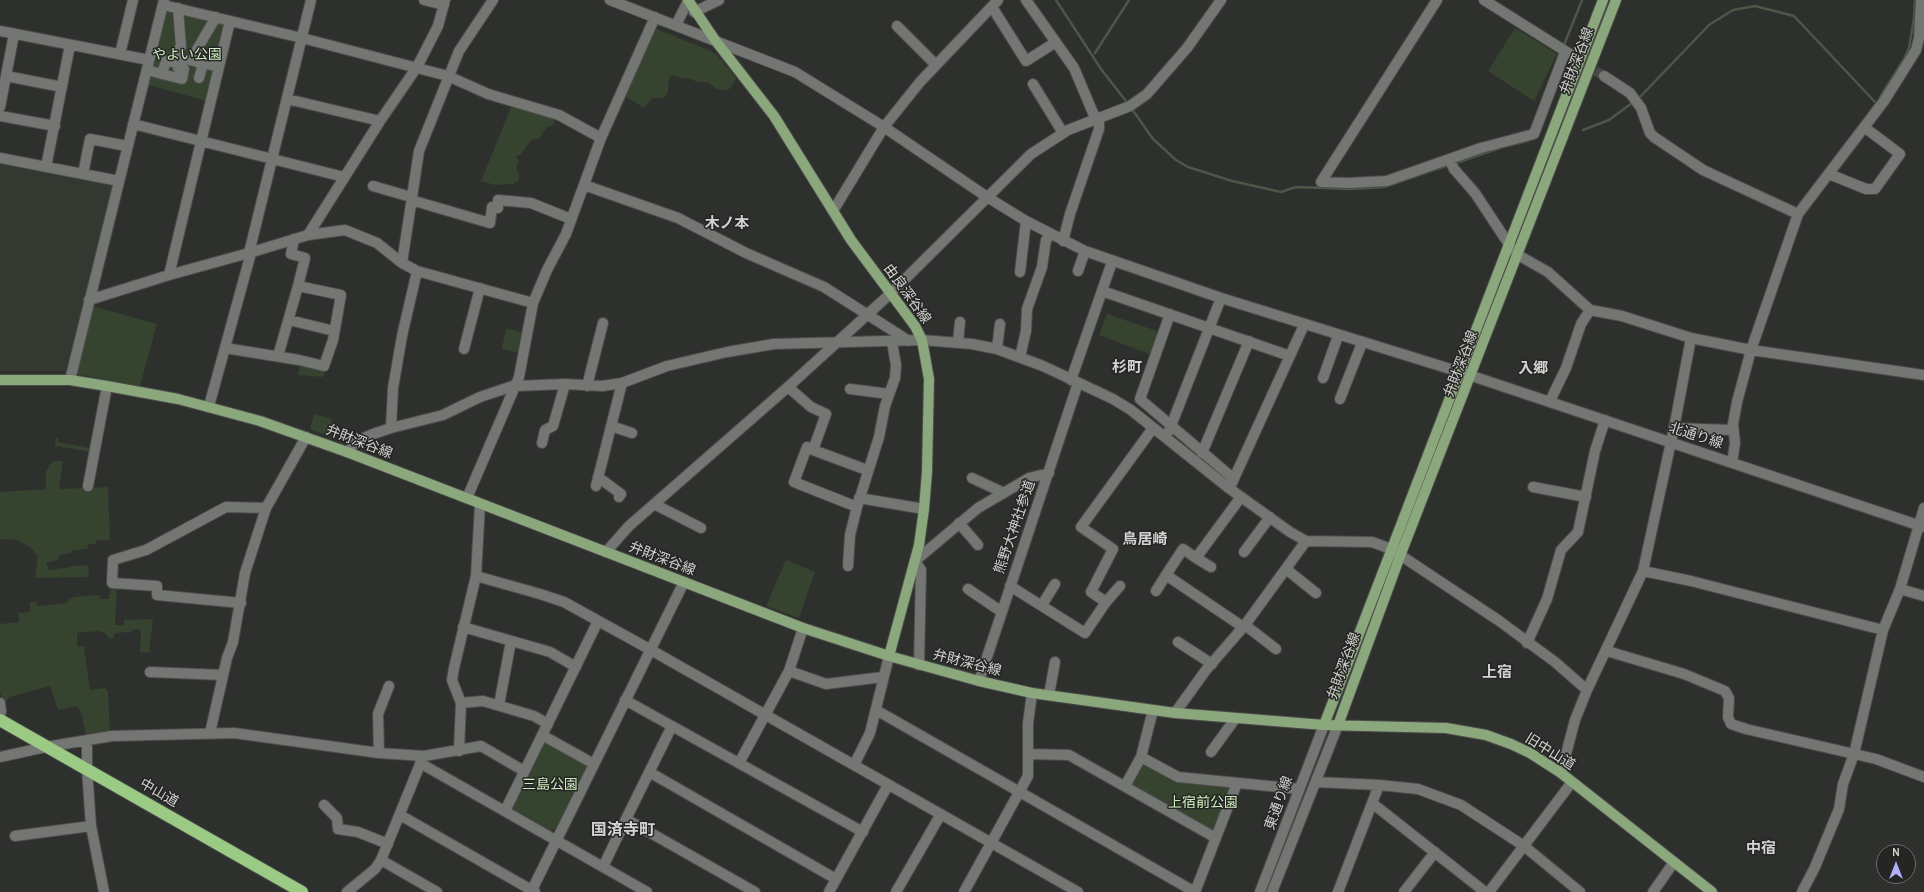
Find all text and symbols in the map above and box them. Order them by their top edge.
street label: 弁財深谷線 [1557,25,1597,97]
park label: やよい公園 [152,47,222,63]
district label: 木ノ本 [705,215,749,233]
street label: 由良深谷線 [880,261,934,327]
street label: 弁財深谷線 [1441,328,1481,400]
district label: 杉町 [1112,359,1142,377]
district label: 入郷 [1518,360,1548,378]
street label: 北通り線 [1667,419,1725,453]
street label: 弁財深谷線 [323,422,395,462]
street label: 熊野大神社参道 [991,478,1039,576]
district label: 鳥居崎 [1123,531,1167,549]
street label: 弁財深谷線 [626,539,698,579]
street label: 弁財深谷線 [1324,630,1364,702]
street label: 弁財深谷線 [931,646,1003,680]
district label: 上宿 [1482,664,1512,682]
street label: 旧中山道 [1522,730,1578,774]
street label: 東通り線 [1262,774,1296,832]
street label: 中山道 [137,775,181,811]
park label: 三島公園 [522,777,578,793]
park label: 上宿前公園 [1168,795,1238,811]
district label: 国済寺町 [591,820,655,840]
district label: 中宿 [1746,840,1776,858]
north arrow [1876,844,1916,884]
text: N [1892,846,1900,859]

